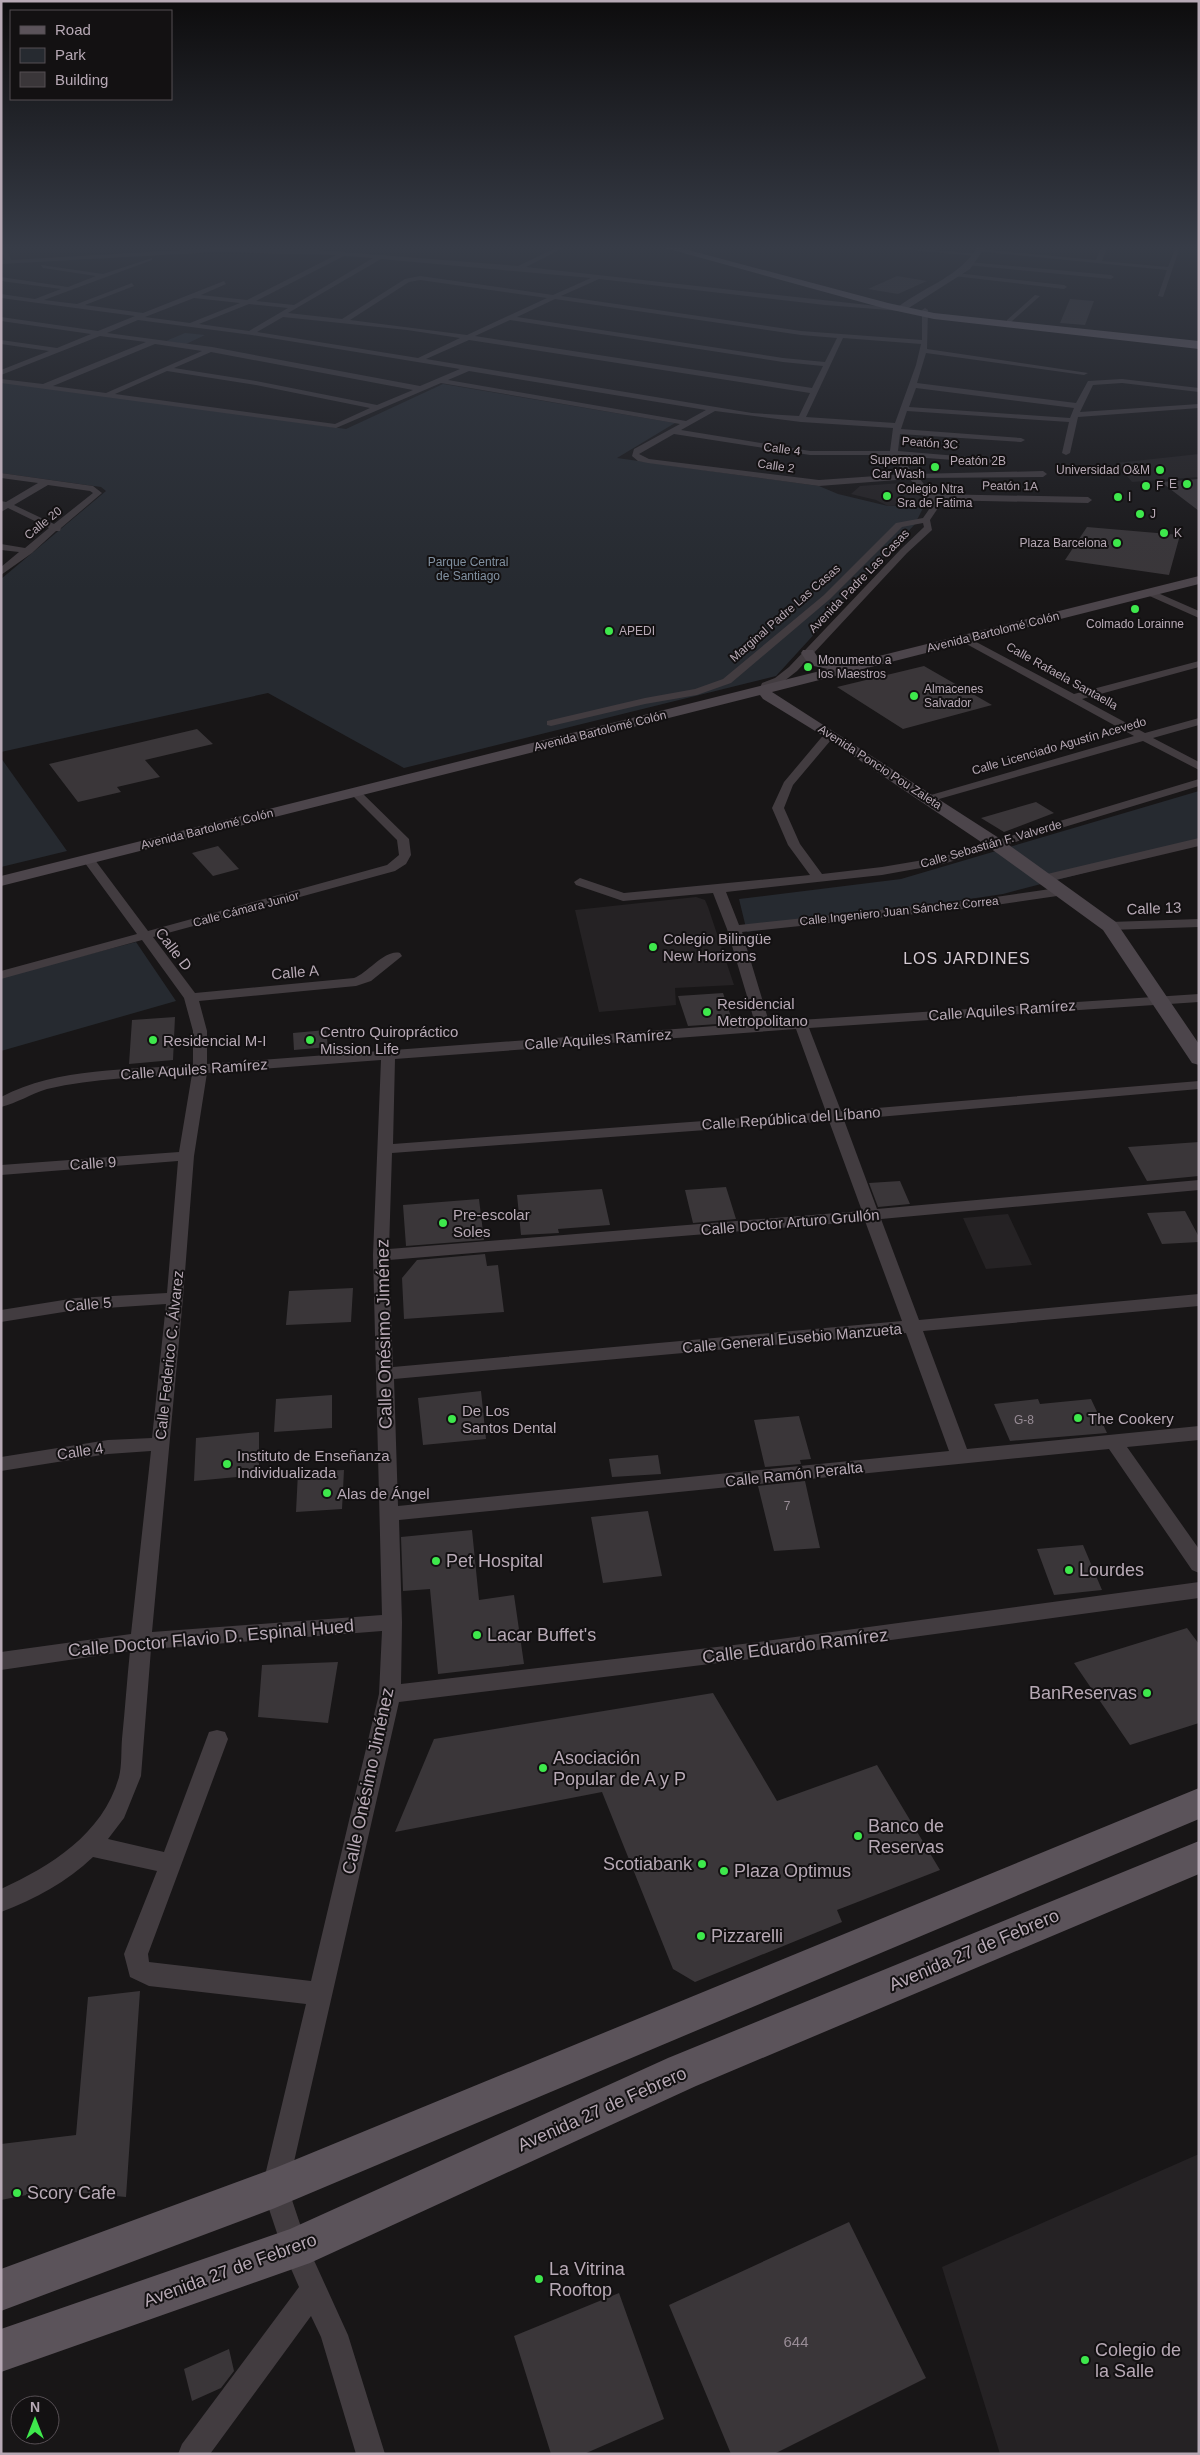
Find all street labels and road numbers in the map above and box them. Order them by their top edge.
street label: Peatón 3C [901,434,959,452]
street label: Calle 4 [763,440,802,458]
street label: Peatón 2B [950,454,1006,468]
street label: Calle 2 [757,456,796,476]
street label: Peatón 1A [982,479,1038,493]
street label: Calle 20 [21,504,65,542]
street label: Avenida Padre Las Casas [806,526,912,636]
street label: Marginal Padre Las Casas [727,561,843,665]
street label: Avenida Bartolomé Colón [925,609,1061,655]
street label: Calle Rafaela Santaella [1004,639,1121,713]
street label: Avenida Bartolomé Colón [532,708,668,754]
street label: Calle Licenciado Agustín Acevedo [970,714,1148,778]
street label: Avenida Poncio Pou Zaleta [816,722,945,812]
street label: Avenida Bartolomé Colón [139,806,275,852]
street label: Calle Sebastián F. Valverde [919,817,1064,871]
street label: Calle Cámara Junior [191,888,301,930]
street label: Calle Ingeniero Juan Sánchez Correa [799,894,1000,928]
street label: Calle 13 [1126,899,1182,917]
street label: Calle D [152,924,196,974]
street label: Calle A [271,961,319,983]
street label: Calle Aquiles Ramírez [928,996,1076,1024]
street label: Calle Aquiles Ramírez [524,1025,672,1053]
street label: Calle Aquiles Ramírez [120,1055,268,1083]
street label: Calle República del Líbano [701,1103,881,1133]
street label: Calle 9 [69,1153,117,1173]
street label: Calle Doctor Arturo Grullón [700,1206,880,1238]
street label: Calle Onésimo Jiménez [372,1239,396,1429]
street label: Calle Federico C. Álvarez [152,1270,186,1440]
street label: Calle 5 [64,1293,112,1315]
street label: Calle General Eusebio Manzueta [682,1320,903,1356]
street label: Calle 4 [56,1439,104,1463]
street label: Calle Ramón Peralta [724,1458,864,1490]
street label: Calle Doctor Flavio D. Espinal Hued [67,1616,355,1660]
street label: Calle Eduardo Ramírez [701,1625,889,1667]
street label: Calle Onésimo Jiménez [338,1686,398,1876]
street label: Avenida 27 de Febrero [886,1905,1062,1995]
street label: Avenida 27 de Febrero [514,2063,690,2155]
street label: Avenida 27 de Febrero [141,2229,319,2311]

